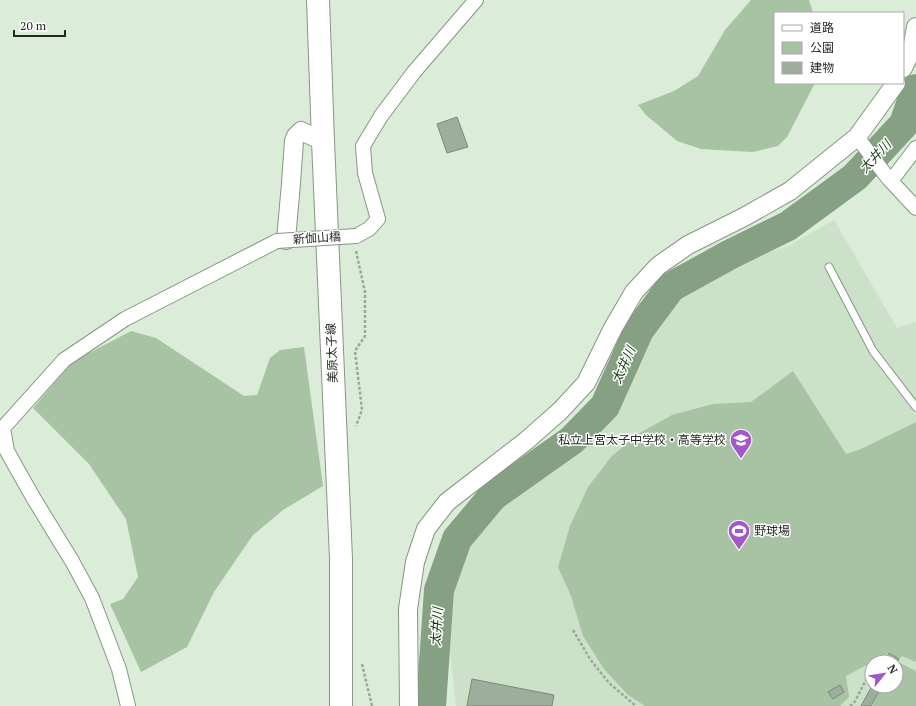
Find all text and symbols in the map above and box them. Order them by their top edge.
scale bar [14,12,65,38]
legend [774,12,904,84]
text: 20 m [20,18,47,33]
text: 道路 [810,20,834,35]
text: 公園 [810,40,834,55]
text: 建物 [810,60,834,75]
water label: 太井川 [855,134,896,176]
street label: 新伽山橋 [292,228,341,247]
street label: 美原太子線 [323,323,340,383]
water label: 太井川 [607,342,640,386]
school or university icon: 私立上宮太子中学校・高等学校 [728,427,754,460]
place label: 私立上宮太子中学校・高等学校 [558,432,726,447]
sports icon: 野球場 [726,518,752,551]
place label: 野球場 [754,523,790,538]
water label: 太井川 [426,605,446,647]
north arrow [864,654,904,694]
text: N [885,662,901,677]

